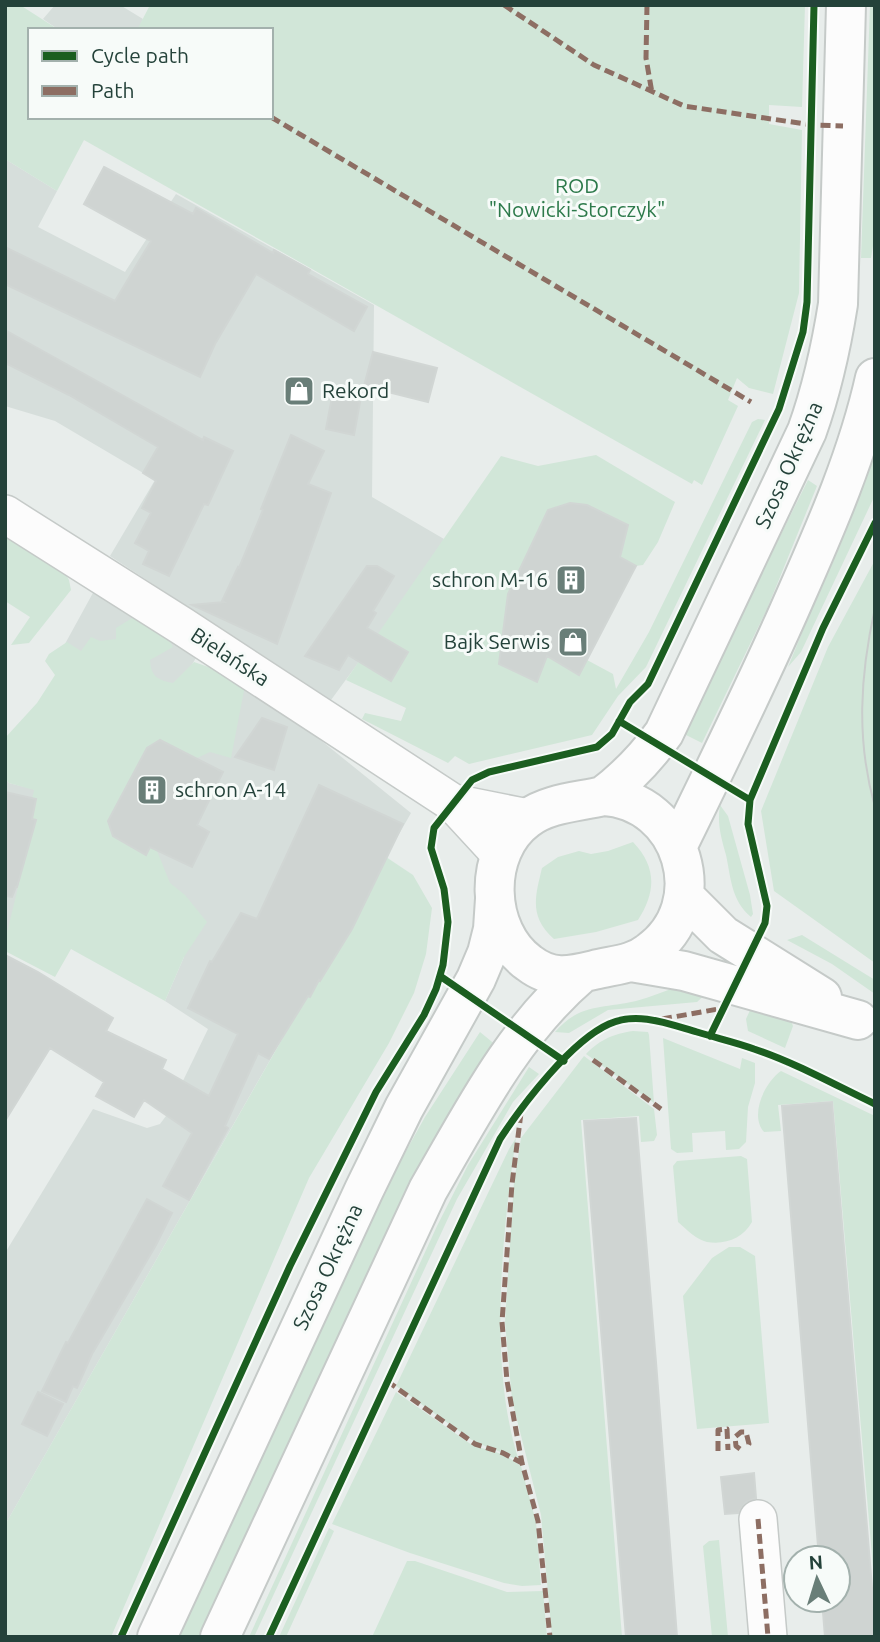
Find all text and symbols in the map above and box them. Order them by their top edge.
legend [28,28,273,119]
text: Cycle path [91,43,189,67]
text: Path [91,78,134,102]
park label: ROD "Nowicki-Storczyk" [489,173,665,221]
shop icon: Rekord [282,374,316,408]
place label: Rekord [322,378,389,402]
street label: Szosa Okrężna [749,397,827,532]
building icon: schron M-16 [554,563,588,597]
place label: schron M-16 [432,567,548,591]
street label: Bielańska [187,622,274,690]
shop icon: Bajk Serwis [556,625,590,659]
place label: Bajk Serwis [444,629,550,653]
building icon: schron A-14 [135,773,169,807]
place label: schron A-14 [175,777,286,801]
street label: Szosa Okrężna [287,1200,367,1333]
north arrow [782,1544,852,1614]
text: N [808,1551,824,1574]

